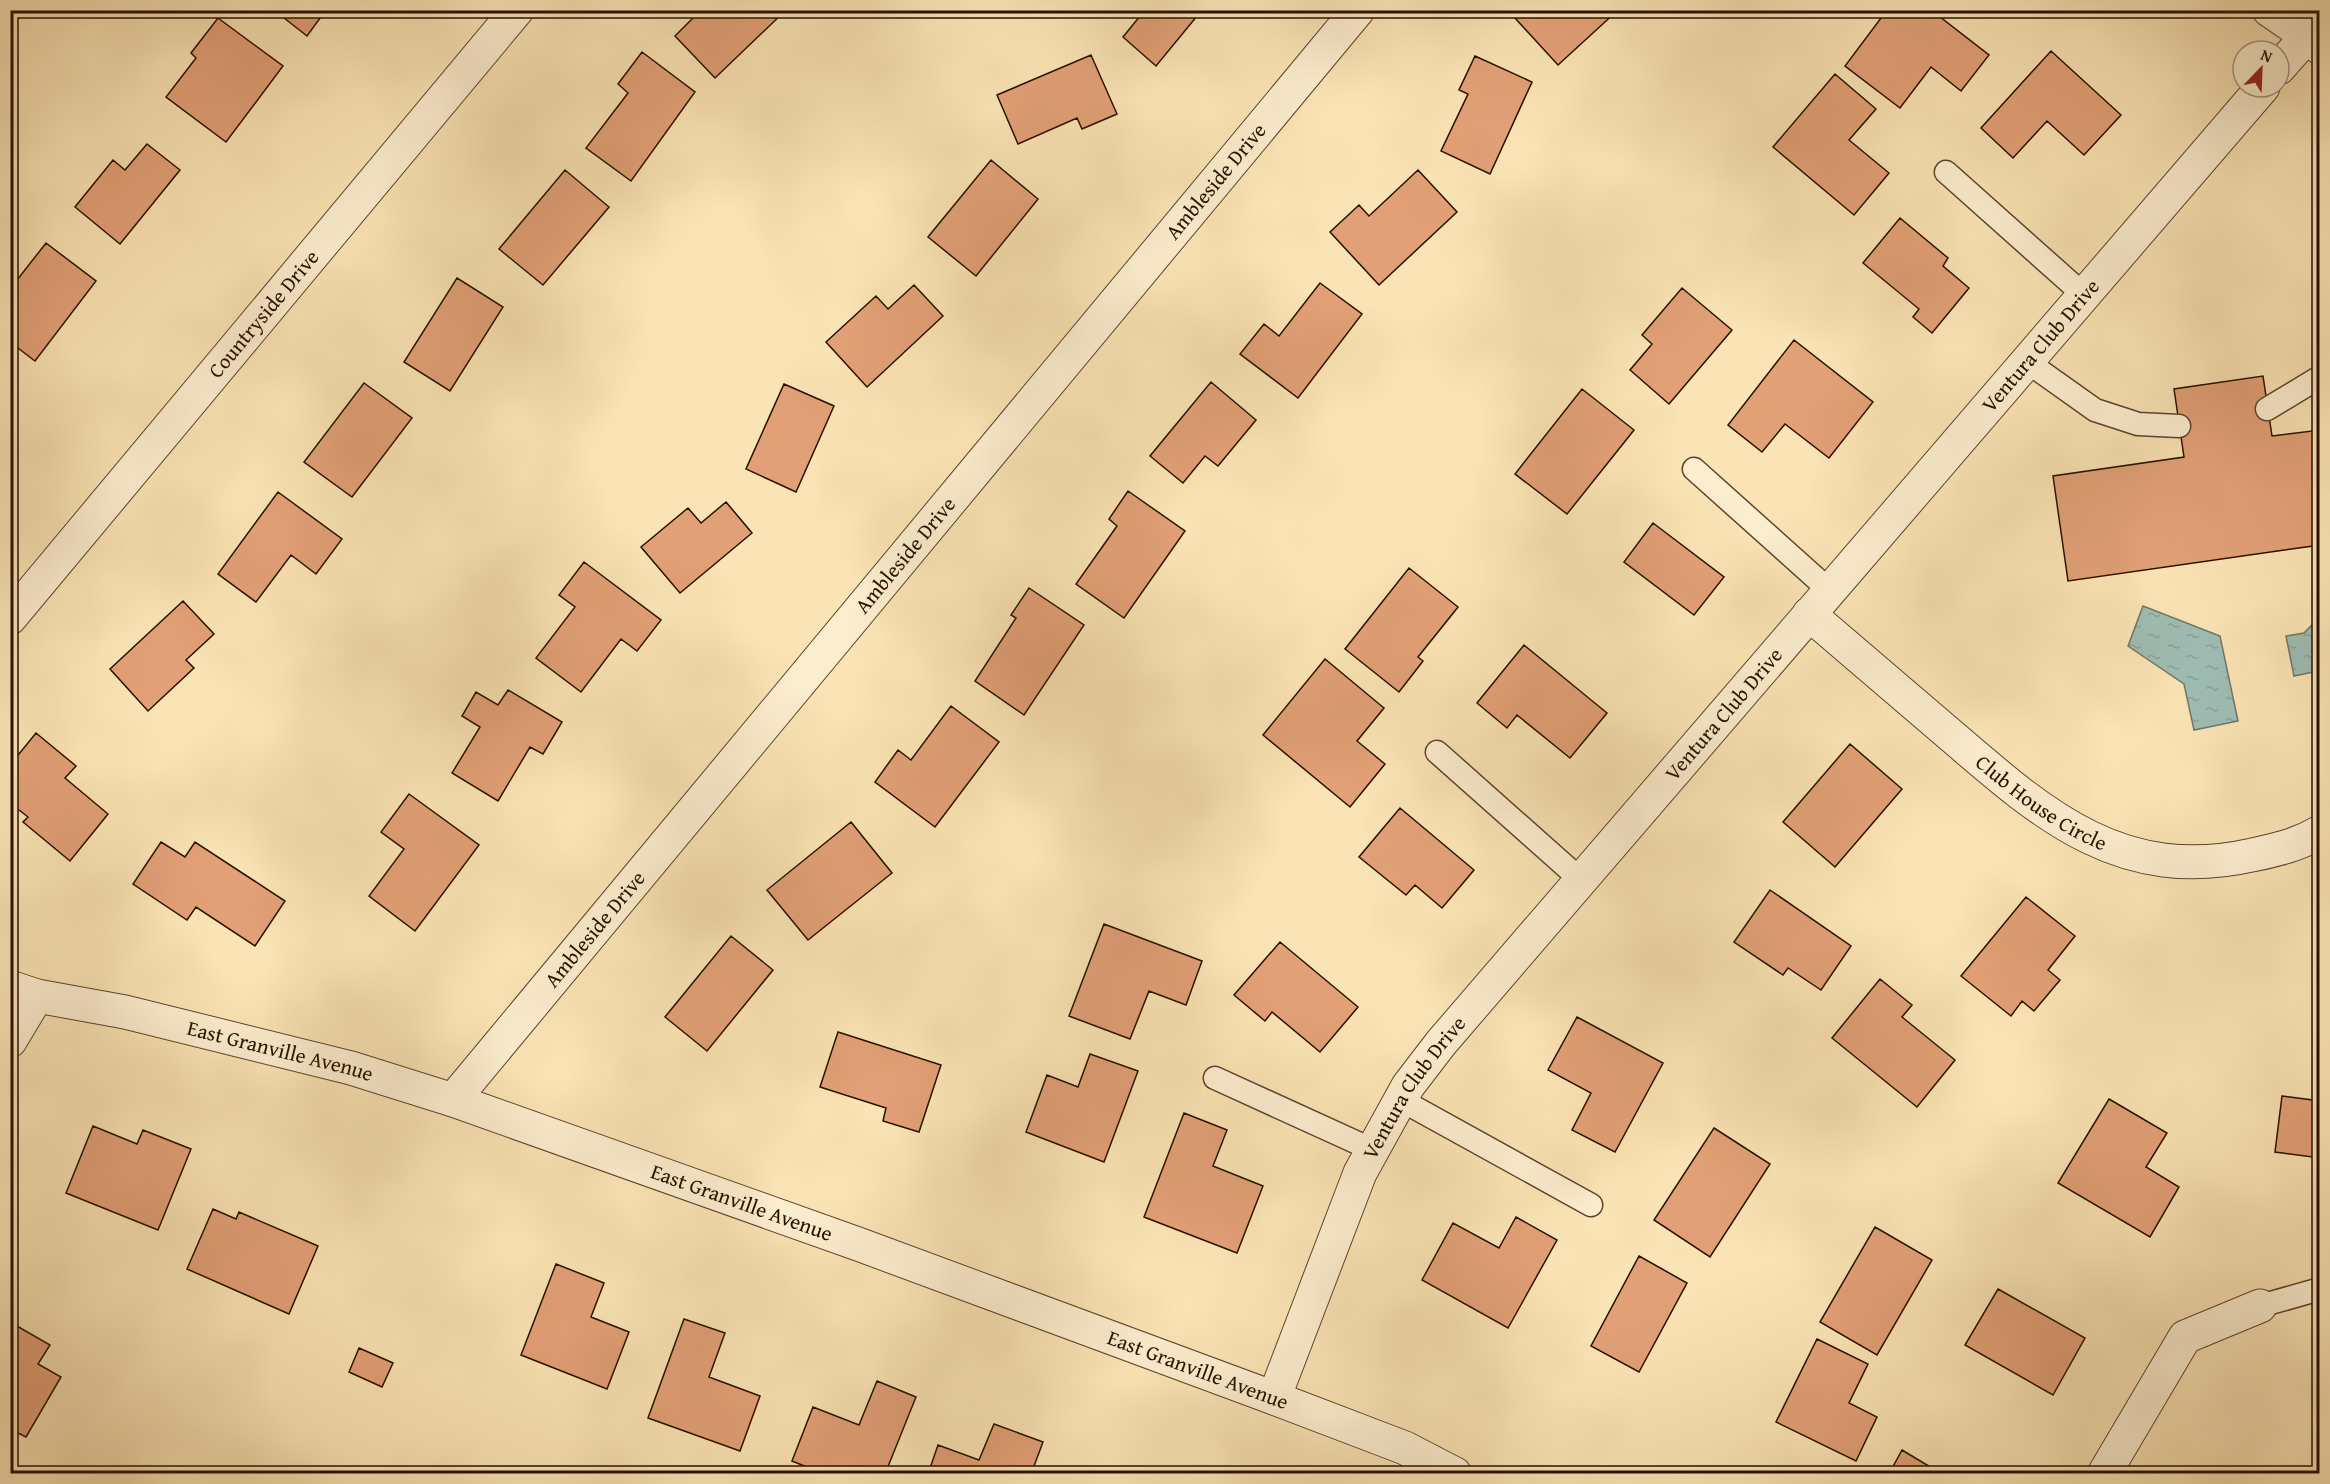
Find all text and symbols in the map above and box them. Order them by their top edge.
north arrow [2231,39,2291,99]
text: N [2257,42,2277,68]
street label: Ambleside Drive [1158,116,1273,246]
street label: Countryside Drive [200,242,326,385]
street label: Ventura Club Drive [1974,272,2107,419]
street label: Ambleside Drive [847,490,963,620]
street label: Ventura Club Drive [1657,640,1790,787]
street label: Club House Circle [1969,747,2112,858]
street label: Ambleside Drive [537,864,652,994]
street label: Ventura Club Drive [1354,1009,1473,1165]
street label: East Granville Avenue [184,1012,378,1089]
street label: East Granville Avenue [647,1156,837,1249]
street label: East Granville Avenue [1103,1322,1293,1417]

